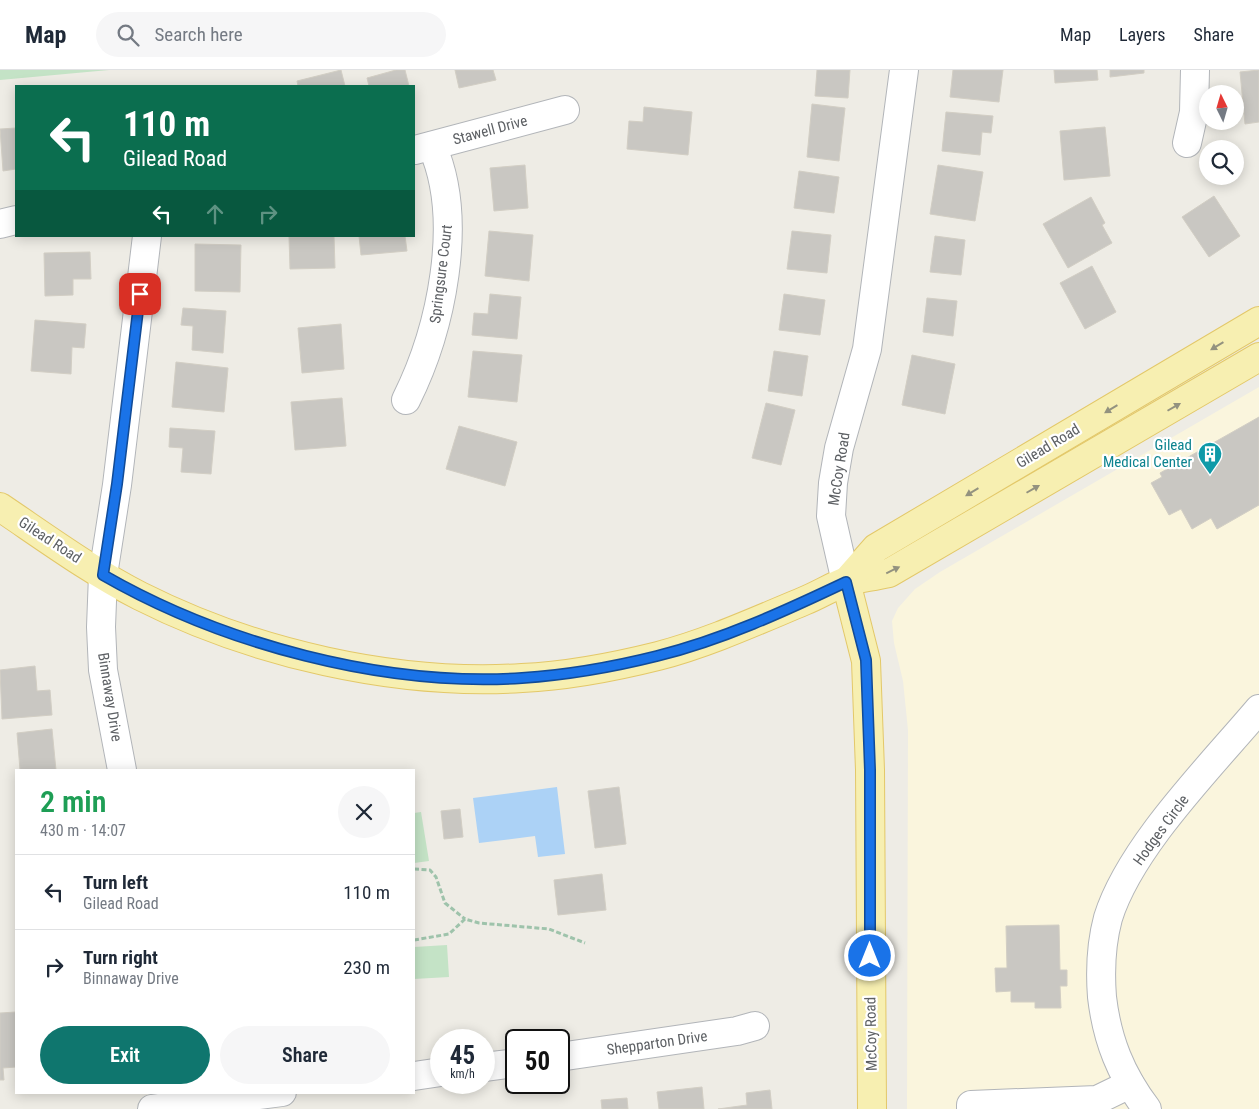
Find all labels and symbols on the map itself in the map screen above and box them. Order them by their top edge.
north arrow [1199,85,1244,130]
street label: Stawell Drive [451,111,529,149]
street label: Springsure Court [426,224,456,324]
pin [119,273,161,315]
one-way arrow [1211,342,1224,351]
one-way arrow [1167,402,1180,411]
one-way arrow [1105,404,1118,413]
street label: Gilead Road [1013,420,1083,472]
street label: McCoy Road [824,431,854,507]
place label: Gilead Medical Center [1103,436,1192,471]
building icon: Gilead Medical Center [1197,441,1223,475]
one-way arrow [1027,484,1040,493]
one-way arrow [965,487,978,496]
street label: Gilead Road [15,513,85,567]
one-way arrow [886,566,900,574]
street label: Binnaway Drive [94,651,126,743]
street label: Hodges Circle [1129,791,1193,869]
position arrow [843,929,895,981]
street label: McCoy Road [861,997,881,1071]
street label: Shepparton Drive [606,1027,708,1059]
speed limit sign: 50 [505,1029,570,1094]

